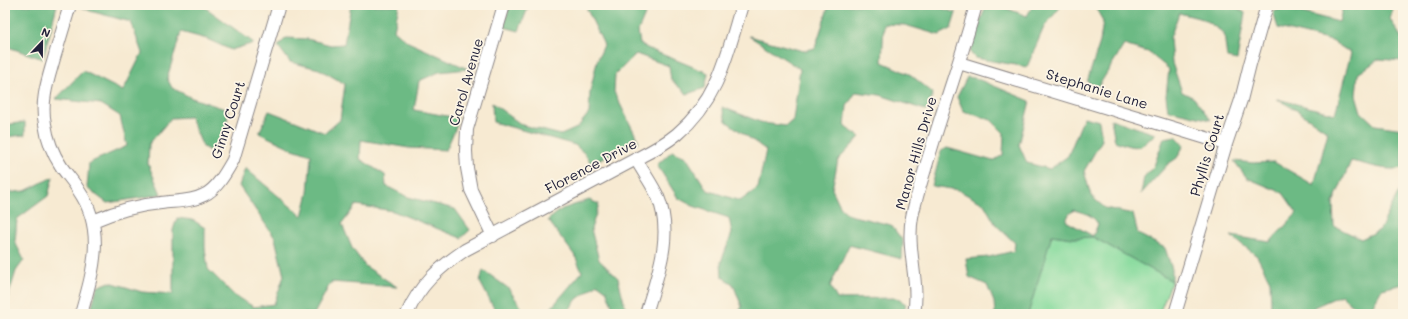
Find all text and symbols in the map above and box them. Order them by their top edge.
north arrow [22,22,62,62]
text: N [39,24,53,41]
street label: Carol Avenue [444,36,487,128]
street label: Stephanie Lane [1044,64,1150,113]
street label: Ginny Court [206,78,249,161]
street label: Manor Hills Drive [890,94,941,212]
street label: Phyllis Court [1185,111,1228,199]
street label: Florence Drive [542,133,640,198]

